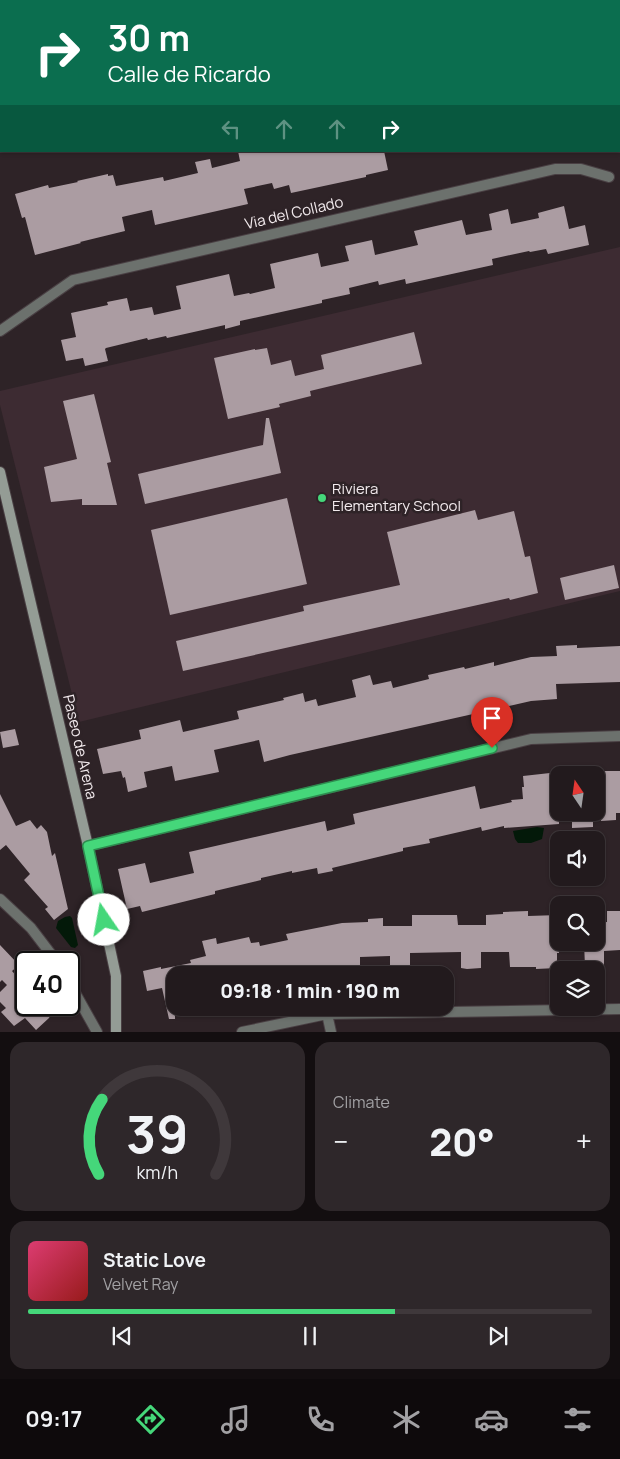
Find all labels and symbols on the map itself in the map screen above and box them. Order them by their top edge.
street label: Via del Collado [243,191,345,234]
place label: Riviera Elementary School [332,478,461,516]
marker: Riviera Elementary School [316,492,328,504]
street label: Paseo de Arena [58,693,103,801]
pin [471,697,513,748]
north arrow [550,766,605,821]
position arrow [77,893,129,945]
speed limit sign: 40 [15,951,80,1016]

